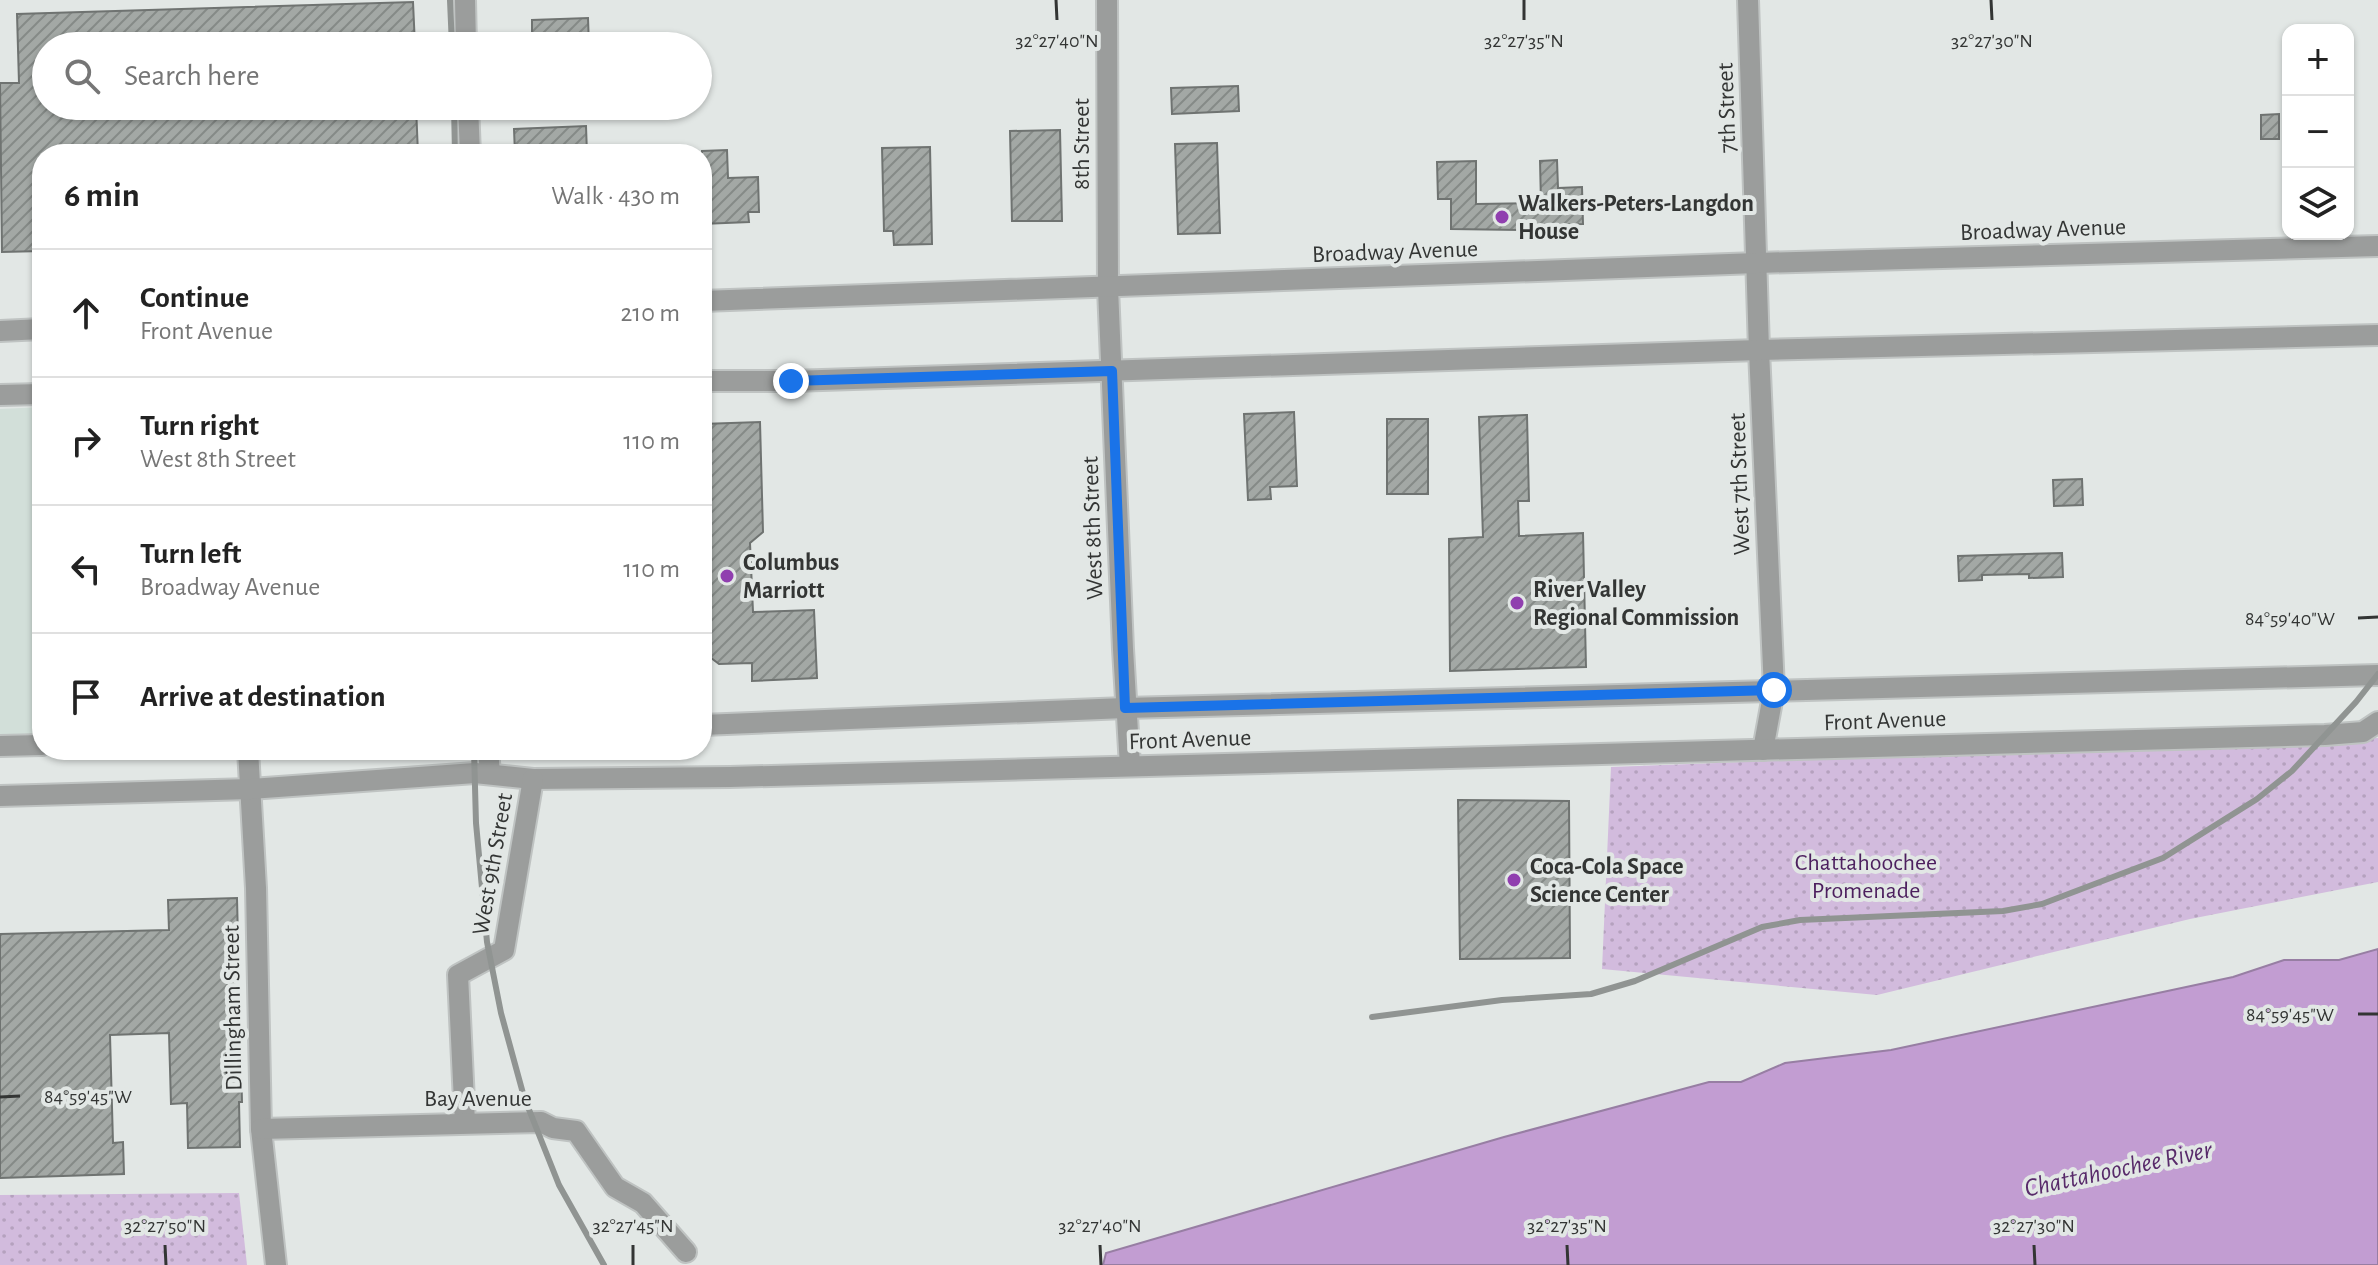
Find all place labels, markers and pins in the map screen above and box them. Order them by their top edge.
place label: Walkers-Peters-Langdon House [1518,192,1754,244]
marker: Walkers-Peters-Langdon House [1493,208,1511,226]
place label: Columbus Marriott [743,551,839,603]
marker: Columbus Marriott [718,567,736,585]
place label: River Valley Regional Commission [1533,578,1739,630]
marker: River Valley Regional Commission [1508,594,1526,612]
place label: Coca-Cola Space Science Center [1530,855,1684,907]
marker: Coca-Cola Space Science Center [1505,871,1523,889]

